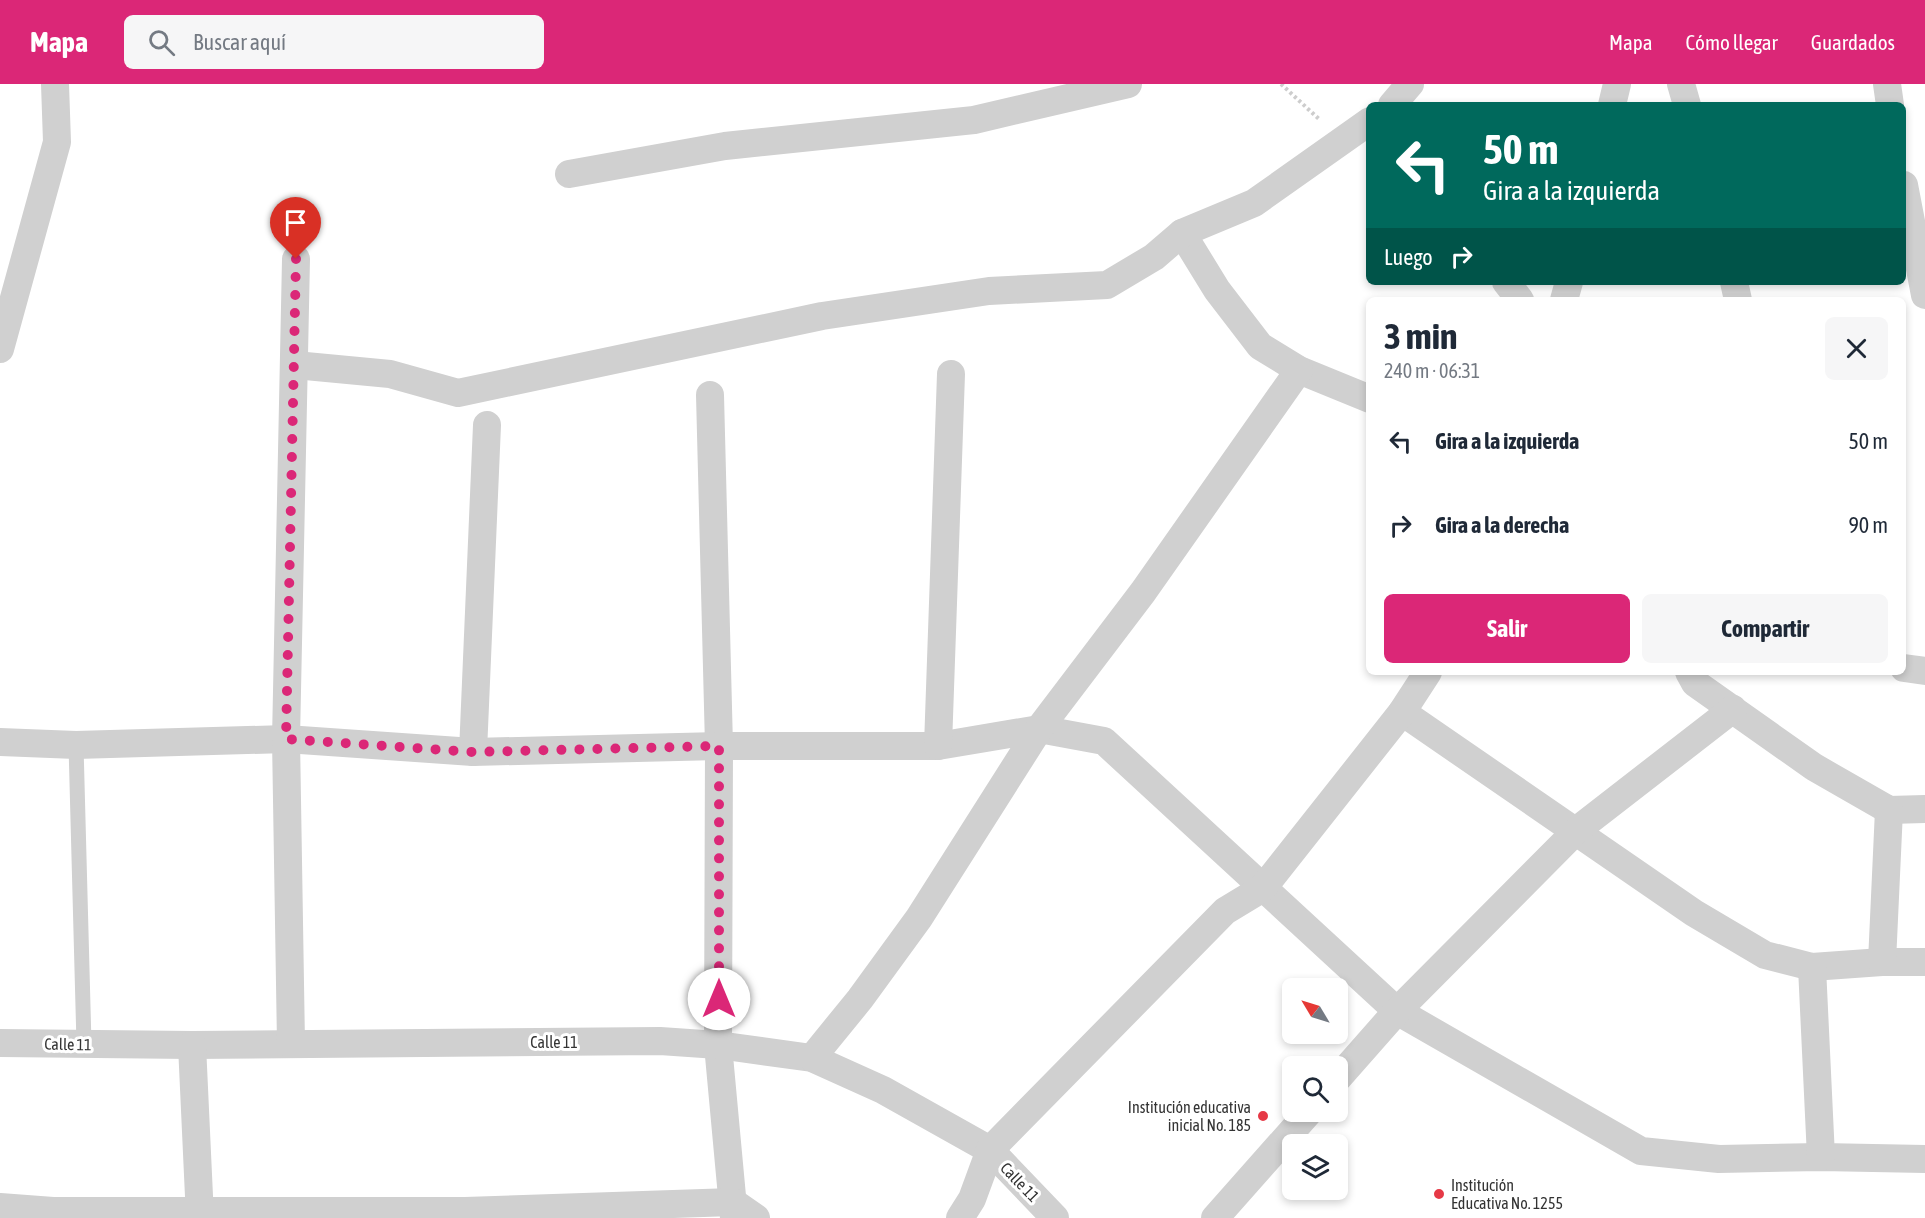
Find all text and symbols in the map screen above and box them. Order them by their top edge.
search box [124,15,544,69]
text: Mapa [30,26,88,58]
icon: search [145,26,178,59]
text: Buscar aquí [193,29,286,55]
text: Mapa [1609,30,1653,54]
text: Cómo llegar [1686,30,1778,54]
text: Guardados [1811,30,1895,54]
text: 50 m [1483,125,1558,173]
icon: left [1384,126,1462,204]
text: Gira a la izquierda [1483,175,1660,206]
pin [270,197,321,259]
icon: arrive [279,206,312,239]
icon: right [1445,240,1478,273]
text: Luego [1384,244,1433,270]
text: 3 min [1384,315,1458,357]
button: close [1825,317,1888,380]
text: 240 m · 06:31 [1384,359,1480,382]
icon: left [1384,425,1417,458]
text: Gira a la izquierda [1435,428,1579,454]
text: 50 m [1848,428,1888,454]
icon: right [1384,509,1417,542]
text: Gira a la derecha [1435,512,1569,538]
text: 90 m [1848,512,1888,538]
button: Salir [1384,594,1630,663]
button: Compartir [1642,594,1888,663]
position arrow [687,967,751,1031]
north arrow [1282,978,1348,1044]
map controls [1282,978,1348,1200]
street label: Calle 11 [530,1033,578,1051]
street label: Calle 11 [44,1035,92,1053]
button: search [1282,1056,1348,1122]
place label: Institución educativa inicial No. 185 [1128,1098,1251,1134]
marker: Institución educativa inicial No. 185 [1256,1109,1270,1123]
button: layers [1282,1134,1348,1200]
street label: Calle 11 [997,1159,1043,1205]
place label: Institución Educativa No. 1255 [1451,1176,1563,1212]
marker: Institución Educativa No. 1255 [1432,1187,1446,1201]

